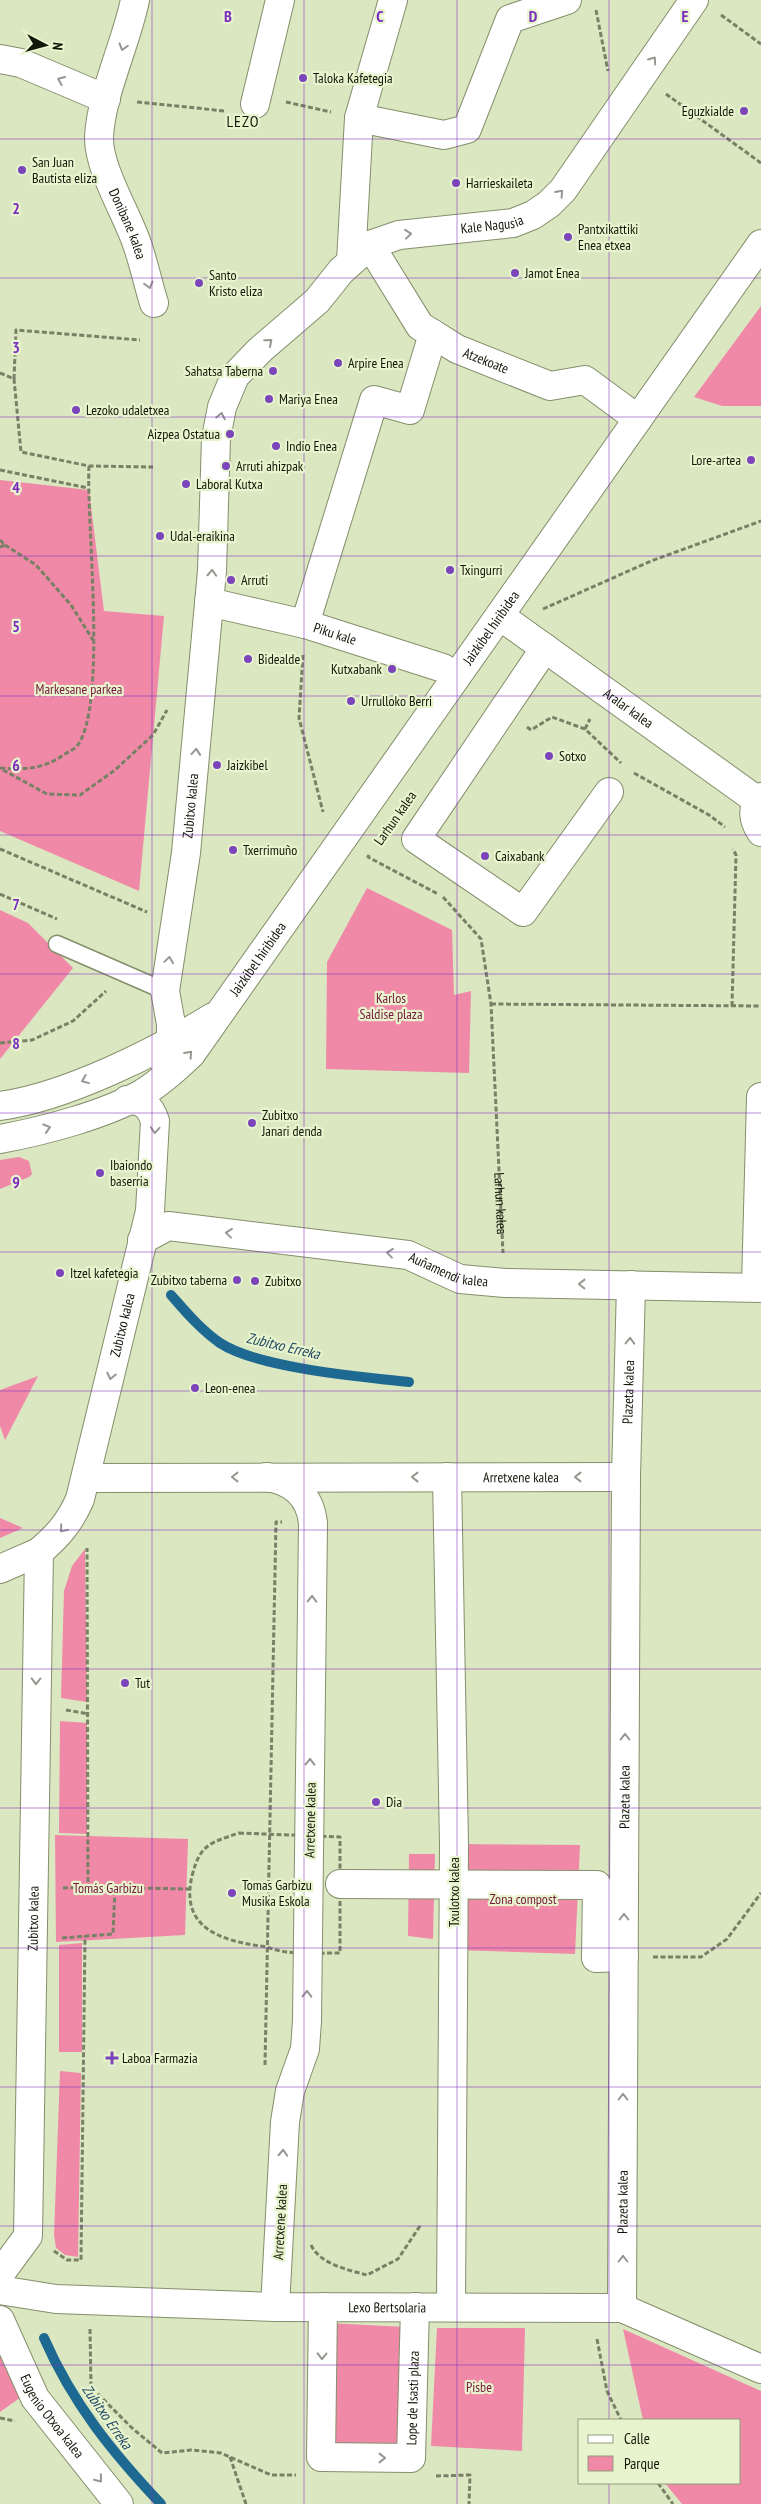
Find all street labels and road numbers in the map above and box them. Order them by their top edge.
street label: Donibane kalea [105,186,150,261]
street label: Kale Nagusia [460,211,526,237]
street label: Atzekoate [461,343,512,378]
street label: Jaizkibel hiribidea [458,587,523,669]
street label: Piku kale [311,618,359,649]
street label: Aralar kalea [600,684,657,732]
street label: Zubitxo kalea [178,773,202,839]
street label: Larhun kalea [370,787,420,849]
street label: Jaizkibel hiribidea [225,918,290,1000]
street label: Larhun kalea [490,1172,511,1235]
street label: Auñamendi kalea [406,1248,489,1290]
street label: Zubitxo kalea [106,1291,139,1359]
street label: Plazeta kalea [618,1360,638,1424]
street label: Arretxene kalea [483,1468,559,1486]
street label: Plazeta kalea [615,1765,634,1829]
street label: Arretxene kalea [300,1782,320,1858]
street label: Txulotxo kalea [445,1857,463,1927]
street label: Zubitxo kalea [24,1886,43,1951]
street label: Plazeta kalea [613,2170,632,2234]
street label: Arretxene kalea [269,2184,291,2260]
street label: Lexo Bertsolaria [348,2298,426,2316]
street label: Lope de Isasti plaza [402,2350,423,2446]
street label: Eugenio Otxoa kalea [16,2371,88,2462]

